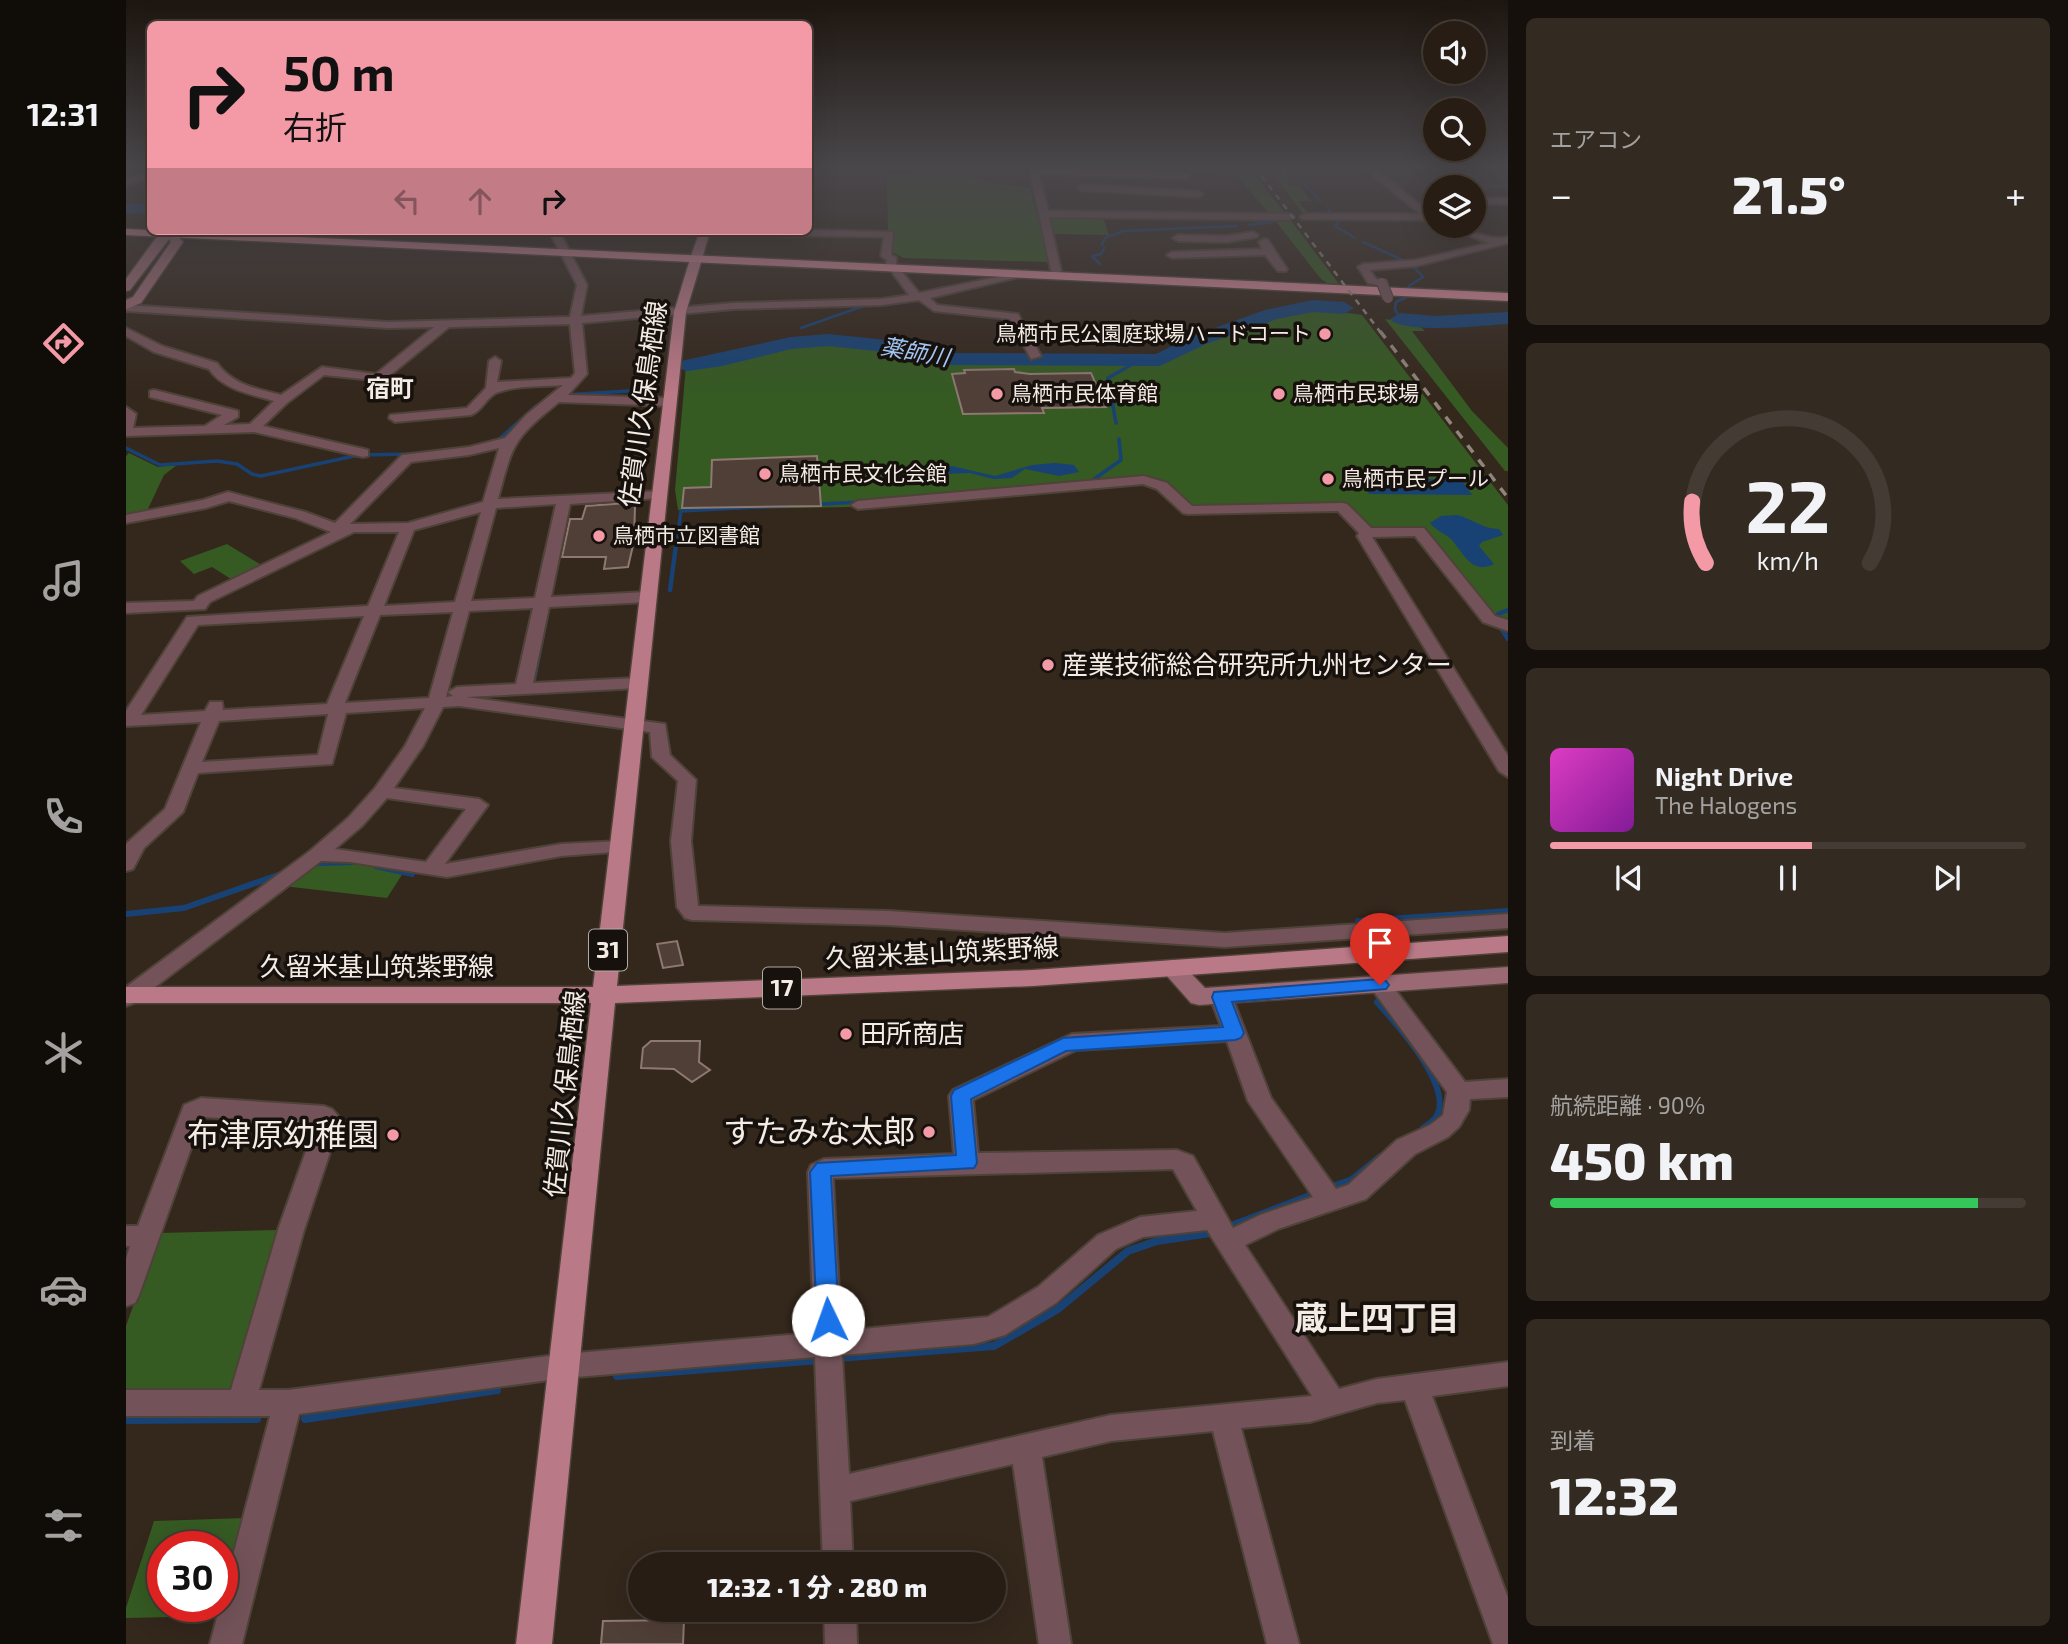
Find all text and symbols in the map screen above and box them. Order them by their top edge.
map controls [1423,21,1486,238]
button: sound [1423,21,1486,84]
text: 50 m [283,42,395,101]
icon: right [168,49,259,140]
text: 12:31 [27,94,99,132]
button: search [1423,98,1486,161]
text: 右折 [283,107,347,145]
text: エアコン [1550,125,1642,153]
text: 21.5° [1732,162,1846,224]
text: − [1550,171,1572,217]
text: + [2005,171,2026,217]
button: layers [1423,175,1486,238]
icon: left [388,182,426,220]
icon: ahead [461,182,499,220]
icon: right [534,182,572,220]
street label: 佐賀川久保鳥栖線 [612,299,671,509]
icon: directions [39,319,88,368]
place label: 鳥栖市民公園庭球場ハードコート [996,320,1311,345]
marker: 鳥栖市民公園庭球場ハードコート [1317,326,1333,342]
water label: 薬師川 [879,331,955,371]
district label: 宿町 [366,373,414,402]
place label: 鳥栖市民体育館 [1011,380,1158,405]
place label: 鳥栖市民球場 [1293,380,1419,405]
marker: 鳥栖市民体育館 [989,386,1005,402]
marker: 鳥栖市民球場 [1271,386,1287,402]
place label: 鳥栖市民文化会館 [779,460,947,485]
text: 22 [1746,460,1830,548]
place label: 鳥栖市民プール [1342,465,1489,490]
marker: 鳥栖市民文化会館 [757,466,773,482]
marker: 鳥栖市民プール [1320,471,1336,487]
place label: 鳥栖市立図書館 [613,522,760,547]
marker: 鳥栖市立図書館 [591,528,607,544]
text: km/h [1757,545,1819,575]
icon: music [39,556,88,605]
place label: 産業技術総合研究所九州センター [1062,648,1452,679]
marker: 産業技術総合研究所九州センター [1040,657,1056,673]
text: Night Drive [1655,760,1793,791]
text: The Halogens [1655,791,1797,819]
icon: phone [39,792,88,841]
icon: previous [1610,859,1648,897]
icon: pause [1769,859,1807,897]
icon: next [1928,859,1966,897]
pin [1350,913,1410,985]
icon: arrive [1361,924,1399,962]
road number: 31 [589,930,627,970]
street label: 久留米基山筑紫野線 [824,930,1060,973]
street label: 久留米基山筑紫野線 [260,950,494,981]
road number: 17 [763,968,801,1008]
street label: 佐賀川久保鳥栖線 [537,989,590,1199]
place label: 田所商店 [860,1017,964,1048]
marker: 田所商店 [838,1026,854,1042]
icon: climate [39,1028,88,1077]
text: 航続距離 · 90% [1550,1091,1705,1119]
place label: すたみな太郎 [723,1111,915,1149]
place label: 布津原幼稚園 [187,1114,379,1152]
marker: すたみな太郎 [921,1124,937,1140]
marker: 布津原幼稚園 [385,1127,401,1143]
text: 450 km [1550,1128,1734,1190]
icon: car [39,1265,88,1314]
position arrow [791,1283,865,1357]
district label: 蔵上四丁目 [1295,1297,1460,1337]
text: 到着 [1550,1426,1596,1454]
text: 12:32 [1550,1463,1679,1525]
icon: filters [39,1501,88,1550]
speed limit sign: 30 [147,1531,238,1622]
text: 12:32 · 1 分 · 280 m [707,1571,927,1602]

